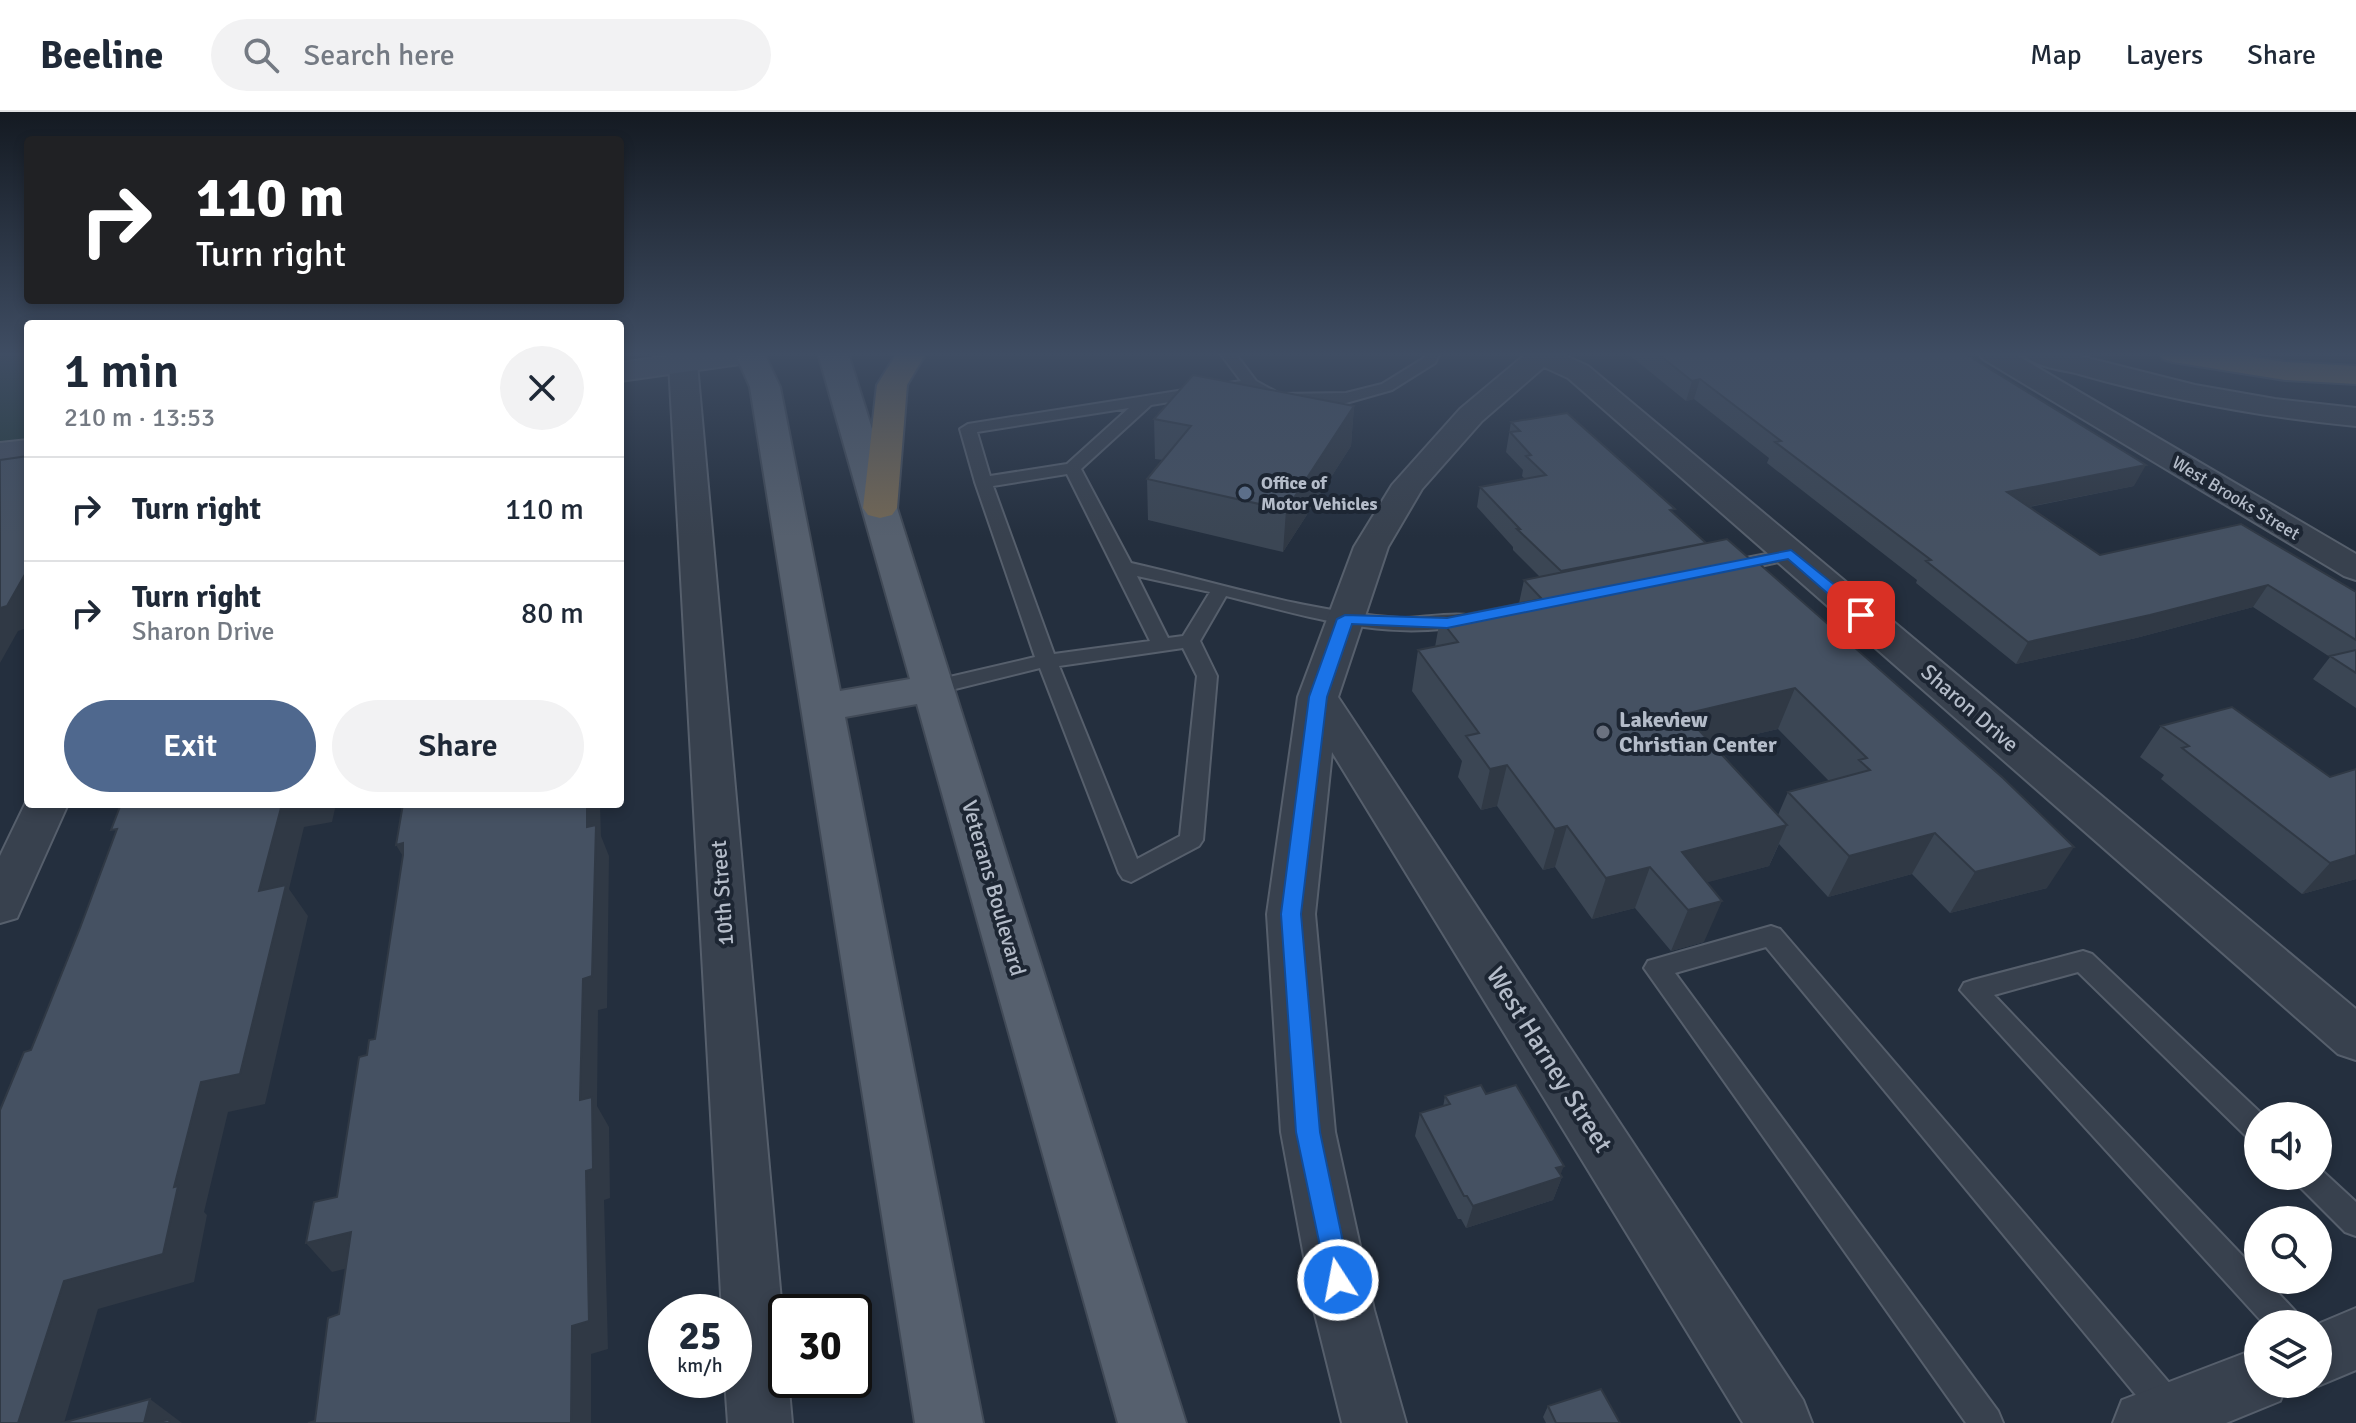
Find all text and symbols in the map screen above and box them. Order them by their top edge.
search box [211,19,771,91]
text: Beeline [40,32,163,79]
icon: search [239,33,283,77]
text: Search here [303,37,455,74]
text: Map [2030,38,2082,72]
text: Layers [2126,38,2203,72]
text: Share [2247,38,2316,72]
text: 110 m [196,163,344,232]
icon: right [64,168,168,272]
text: Turn right [196,232,346,277]
text: 1 min [64,342,179,401]
button: close [500,346,584,430]
text: 210 m · 13:53 [64,402,215,434]
street label: West Brooks Street [2168,451,2304,545]
place label: Office of Motor Vehicles [1261,472,1378,515]
marker: Office of Motor Vehicles [1236,484,1254,502]
icon: right [64,487,108,531]
text: Turn right [132,491,261,528]
text: 110 m [505,491,584,528]
text: Turn right [132,579,261,616]
pin [1827,581,1895,649]
icon: right [64,591,108,635]
icon: arrive [1839,593,1883,637]
text: 80 m [521,595,584,632]
text: Sharon Drive [132,616,274,648]
street label: Sharon Drive [1916,658,2024,758]
button: Exit [64,700,316,792]
button: Share [332,700,584,792]
place label: Lakeview Christian Center [1619,706,1777,758]
marker: Lakeview Christian Center [1594,723,1612,741]
street label: Veterans Boulevard [956,797,1032,979]
street label: 10th Street [705,839,739,947]
street label: West Harney Street [1479,961,1619,1159]
map controls [2244,1102,2332,1398]
button: sound [2244,1102,2332,1190]
button: search [2244,1206,2332,1294]
position arrow [1296,1238,1380,1322]
speed limit sign: 30 [768,1294,872,1398]
button: layers [2244,1310,2332,1398]
text: 25 [678,1311,722,1361]
text: km/h [677,1353,723,1378]

